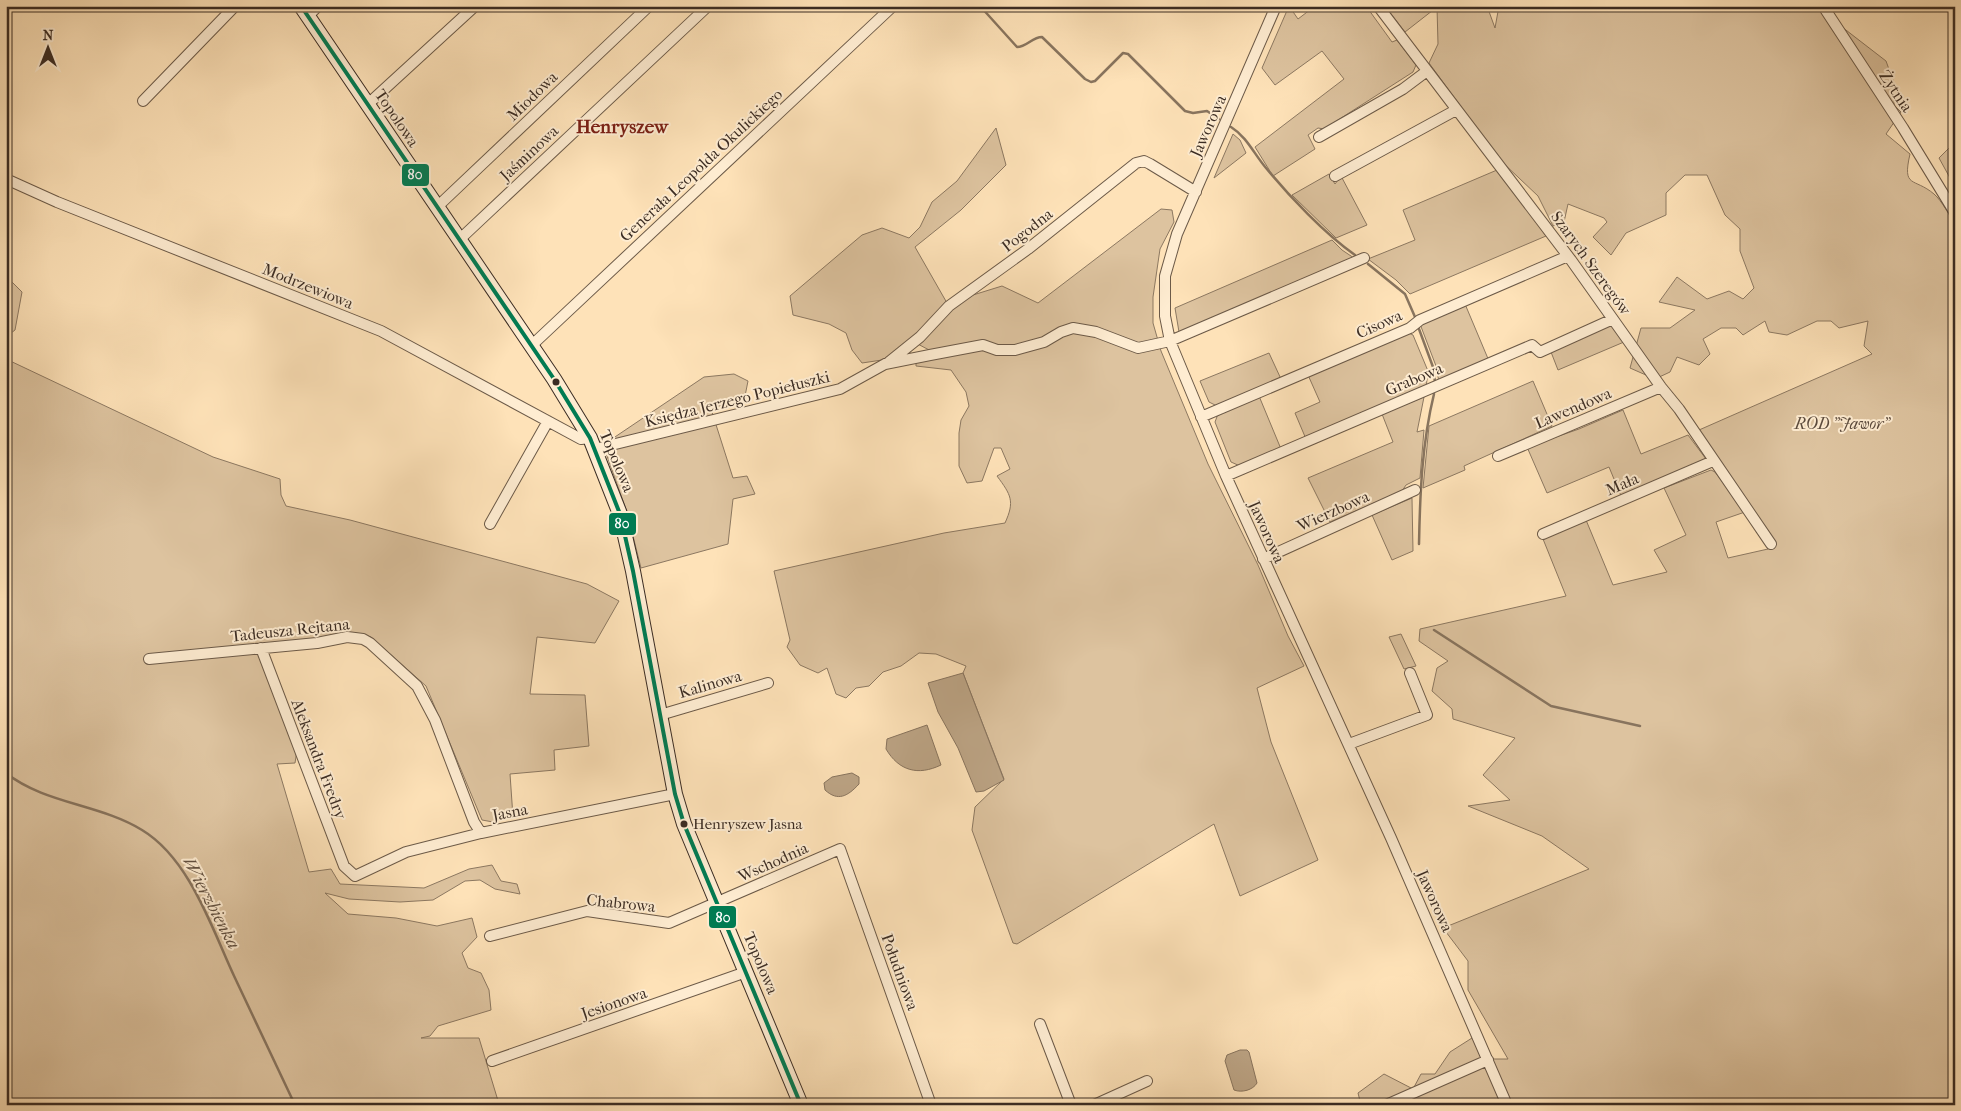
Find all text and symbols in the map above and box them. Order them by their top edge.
north arrow [22,22,72,72]
text: N [43,27,54,44]
street label: Miodowa [503,67,562,125]
street label: Żytnia [1875,67,1917,116]
street label: Generała Leopolda Okulickiego [616,85,786,245]
street label: Topolowa [371,86,423,151]
street label: Jaworowa [1185,91,1230,162]
district label: Henryszew [576,116,669,138]
street label: Jaśminowa [494,121,563,186]
line badge: 80 [401,163,430,187]
text: 80 [408,166,423,183]
street label: Pogodna [998,204,1057,256]
street label: Szarych Szeregów [1547,208,1636,319]
street label: Modrzewiowa [260,259,357,313]
street label: Cisowa [1353,305,1405,342]
street label: Grabowa [1382,358,1446,400]
street label: Księdza Jerzego Popiełuszki [643,367,832,431]
unlabelled marker [551,377,561,387]
street label: Lawendowa [1532,383,1615,433]
park label: ROD "Jawor" [1793,414,1891,433]
street label: Topolowa [595,427,639,495]
street label: Mała [1603,468,1642,499]
street label: Wierzbowa [1293,486,1373,536]
street label: Jaworowa [1244,496,1289,567]
line badge: 80 [608,512,637,536]
text: 80 [615,515,630,532]
street label: Tadeusza Rejtana [230,614,351,646]
street label: Kalinowa [676,666,744,702]
street label: Aleksandra Fredry [287,695,351,822]
street label: Jasna [489,799,530,825]
place label: Henryszew Jasna [693,815,803,833]
marker: Henryszew Jasna [679,819,689,829]
street label: Wschodnia [734,838,812,886]
water label: Wierzbienka [178,853,244,953]
street label: Jaworowa [1412,865,1457,936]
street label: Chabrowa [586,890,657,916]
line badge: 80 [708,905,737,929]
text: 80 [716,909,731,926]
street label: Topolowa [739,929,783,997]
street label: Południowa [877,931,923,1013]
street label: Jesionowa [577,983,650,1024]

